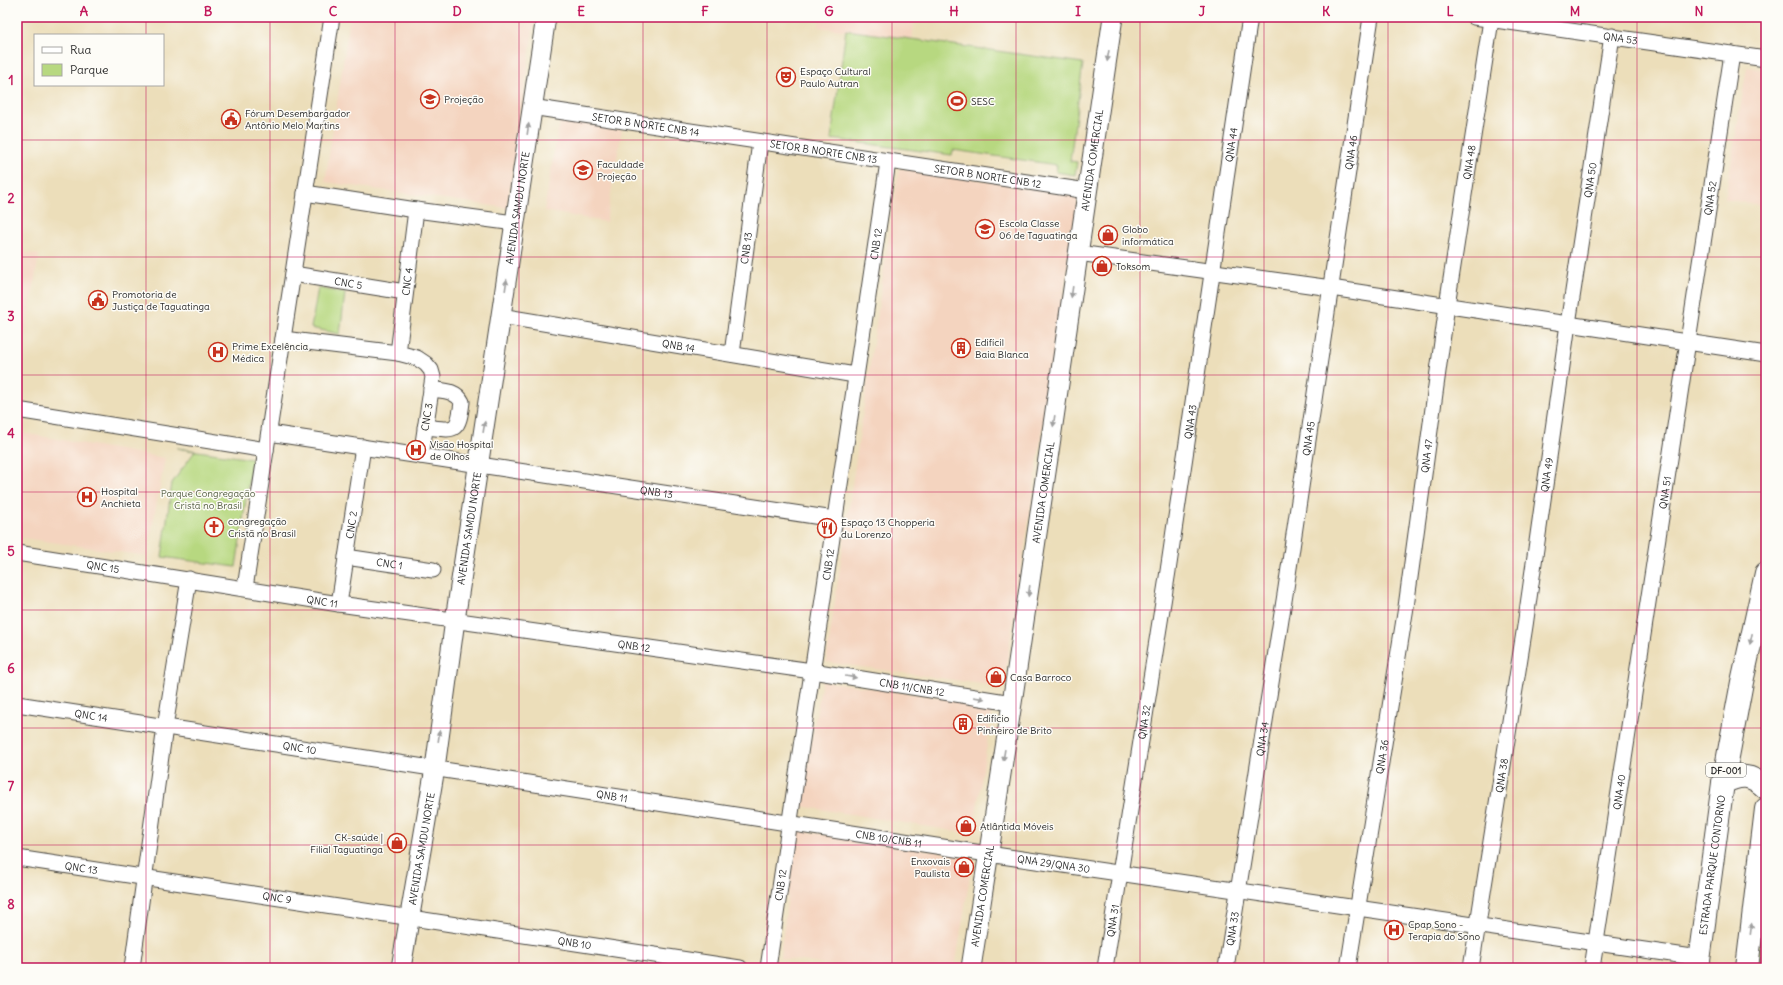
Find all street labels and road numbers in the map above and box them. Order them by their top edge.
street label: QNA 53 [1602,29,1639,47]
street label: AVENIDA COMERCIAL [1078,108,1106,212]
street label: SETOR B NORTE CNB 14 [591,110,700,139]
street label: QNA 44 [1222,126,1240,163]
street label: QNA 46 [1342,134,1360,171]
street label: SETOR B NORTE CNB 13 [769,137,879,166]
street label: QNA 48 [1460,144,1478,180]
street label: AVENIDA SAMDU NORTE [502,151,532,265]
street label: QNA 50 [1581,161,1599,199]
street label: SETOR B NORTE CNB 12 [933,162,1043,191]
street label: QNA 52 [1701,179,1719,216]
street label: CNB 12 [867,227,885,261]
street label: CNB 13 [737,231,755,265]
street label: CNC 4 [399,267,415,296]
street label: CNC 5 [333,274,364,292]
street label: QNB 14 [661,336,696,355]
street label: CNC 3 [418,402,436,432]
street label: QNA 43 [1181,403,1199,440]
street label: QNA 45 [1299,420,1317,457]
street label: QNA 47 [1418,438,1435,474]
street label: AVENIDA COMERCIAL [1029,440,1057,544]
street label: QNA 49 [1538,456,1555,493]
street label: AVENIDA SAMDU NORTE [454,471,484,586]
street label: QNA 51 [1656,475,1674,510]
street label: QNB 13 [639,483,674,501]
street label: CNC 2 [343,510,360,540]
street label: CNB 12 [819,547,837,581]
street label: CNC 1 [375,555,404,572]
street label: QNC 15 [86,558,121,576]
street label: QNC 11 [306,592,339,610]
street label: QNB 12 [617,637,652,655]
street label: CNB 11/CNB 12 [878,675,946,699]
street label: QNA 32 [1135,704,1153,740]
street label: QNC 14 [74,706,109,724]
street label: QNA 34 [1253,720,1271,757]
street label: QNA 36 [1373,738,1391,775]
street label: QNC 10 [282,739,317,757]
street label: QNA 38 [1492,757,1511,794]
road number: DF-001 [1706,763,1746,777]
street label: QNA 40 [1610,773,1628,811]
street label: QNB 11 [595,787,628,805]
street label: AVENIDA SAMDU NORTE [405,791,437,906]
street label: ESTRADA PARQUE CONTORNO [1696,794,1728,936]
street label: CNB 10/CNB 11 [855,827,923,850]
street label: AVENIDA COMERCIAL [968,844,997,948]
street label: QNA 29/QNA 30 [1016,852,1091,875]
street label: QNC 13 [64,859,99,877]
street label: CNB 12 [772,868,789,902]
street label: QNC 9 [262,889,293,906]
street label: QNA 31 [1104,903,1122,938]
street label: QNA 33 [1223,910,1241,947]
street label: QNB 10 [557,934,592,952]

